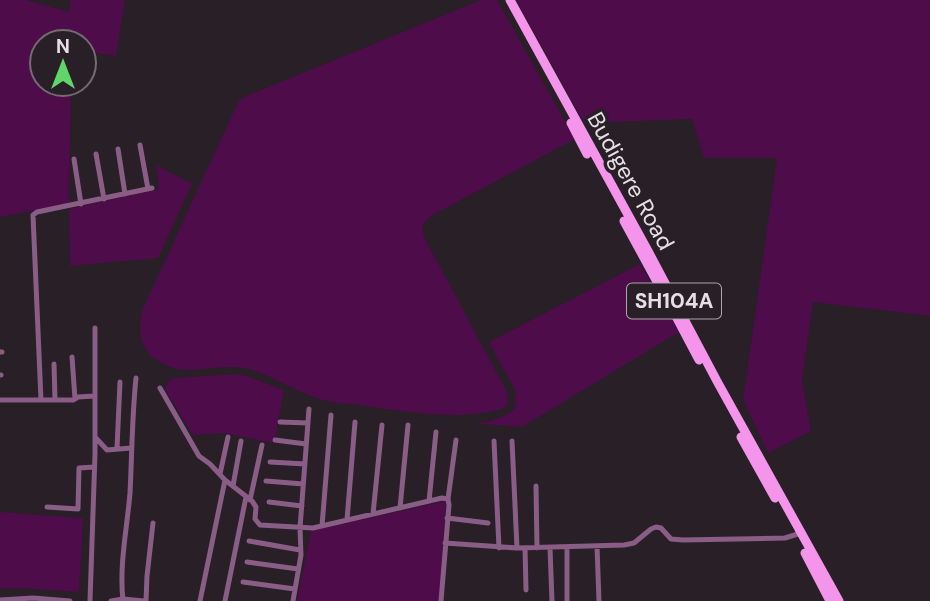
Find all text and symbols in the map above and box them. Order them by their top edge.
north arrow [28,28,98,98]
text: N [56,34,70,59]
street label: Budigere Road [581,107,681,255]
road number: SH104A [627,284,721,318]

